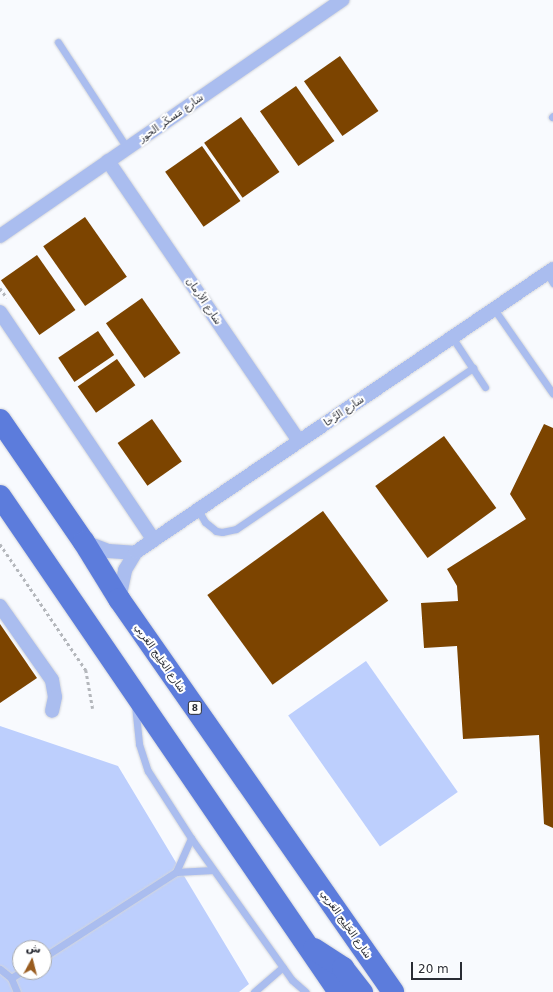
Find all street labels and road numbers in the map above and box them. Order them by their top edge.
street label: شارع مَسكَر الحوز [136,91,206,145]
street label: شارع الأزمان [184,275,224,327]
street label: شارع الرَّخا [322,393,366,429]
street label: شارع الخَلِيج العَربِي [132,621,188,695]
road number: 8 [187,701,203,715]
street label: شارع الخَلِيج العَربِي [318,887,374,961]

